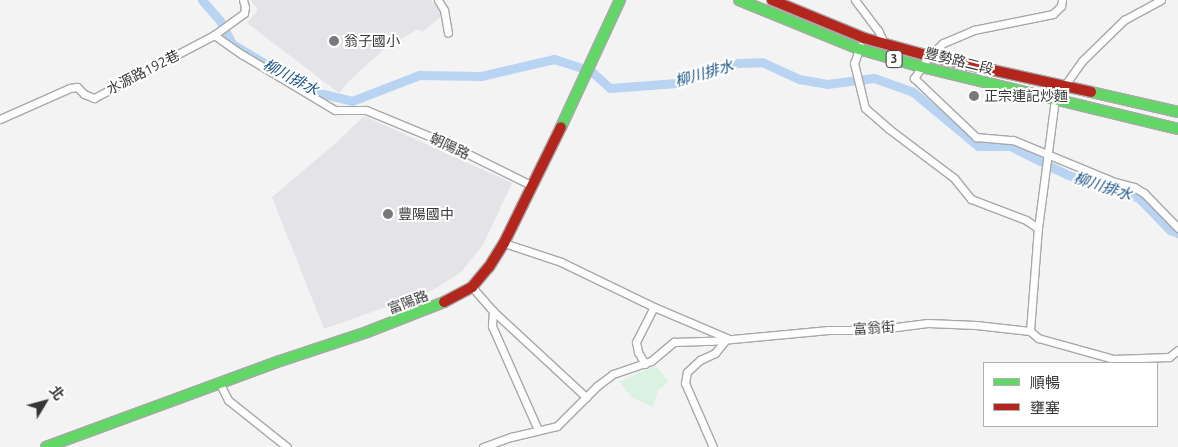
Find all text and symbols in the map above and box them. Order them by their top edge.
place label: 翁子國小 [344,33,400,49]
marker: 翁子國小 [328,35,340,47]
street label: 豐勢路二段 [923,44,995,78]
street label: 水源路192巷 [104,46,182,98]
road number: 3 [885,50,903,68]
water label: 柳川排水 [260,55,322,99]
water label: 柳川排水 [673,56,735,90]
place label: 正宗連記炒麵 [984,88,1068,104]
marker: 正宗連記炒麵 [968,90,980,102]
street label: 朝陽路 [427,130,473,162]
water label: 柳川排水 [1072,168,1134,204]
place label: 豐陽國中 [398,206,454,222]
marker: 豐陽國中 [382,208,394,220]
street label: 富陽路 [385,287,431,317]
street label: 富翁街 [852,318,896,338]
legend [983,362,1158,427]
text: 順暢 [1030,374,1060,391]
north arrow [20,377,70,427]
text: 北 [46,383,68,403]
text: 壅塞 [1030,399,1060,416]

